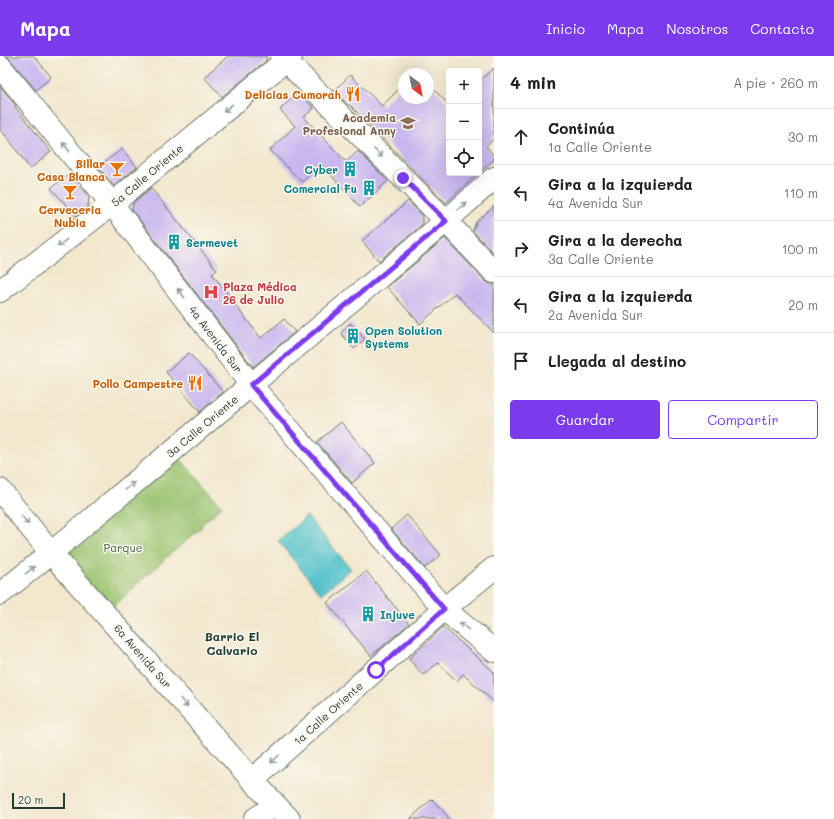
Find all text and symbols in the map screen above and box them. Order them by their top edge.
text: Mapa [20,16,71,41]
text: Inicio [546,19,585,38]
text: Mapa [607,19,644,38]
text: Nosotros [666,19,728,38]
text: Contacto [750,19,814,38]
north arrow [398,68,434,104]
map controls [446,68,482,176]
button: + [446,68,482,104]
text: 4 min [510,71,556,93]
text: A pie · 260 m [733,74,818,91]
restaurant icon: Delicias Cumorah [344,85,362,103]
place label: Delicias Cumorah [245,87,341,102]
one-way arrow [223,103,234,112]
button: − [446,104,482,140]
place label: Academia Profesional Anny [303,110,396,138]
school or university icon: Academia Profesional Anny [399,114,417,132]
text: Continúa [548,118,615,138]
icon: ahead [510,126,532,148]
text: 30 m [788,128,818,145]
text: 1a Calle Oriente [548,138,652,155]
street label: 5a Calle Oriente [108,140,186,210]
button: locate [446,140,482,176]
one-way arrow [61,141,70,152]
one-way arrow [373,148,383,158]
place label: Billar Casa Blanca [37,156,105,184]
bar icon: Billar Casa Blanca [108,160,126,178]
building icon: Cyber [341,160,359,178]
place label: Cyber [305,162,338,177]
route end [394,169,412,187]
text: Gira a la izquierda [548,174,693,194]
building icon: Comercial Fu [360,179,378,197]
place label: Comercial Fu [284,181,357,196]
icon: left [510,182,532,204]
bar icon: Cerveceria Nubia [61,183,79,201]
text: 110 m [784,184,818,201]
text: 4a Avenida Sur [548,194,643,211]
place label: Cerveceria Nubia [39,202,101,230]
one-way arrow [457,202,467,211]
text: Gira a la derecha [548,230,682,250]
building icon: Sermevet [165,233,183,251]
place label: Sermevet [186,235,238,250]
one-way arrow [57,238,68,247]
icon: right [510,238,532,260]
text: 100 m [782,240,818,257]
text: 3a Calle Oriente [548,250,654,267]
place label: Plaza Médica 26 de Julio [223,279,297,307]
hospital icon: Plaza Médica 26 de Julio [202,283,220,301]
text: Gira a la izquierda [548,286,693,306]
one-way arrow [176,288,185,299]
icon: left [510,294,532,316]
text: 20 m [788,296,818,313]
street label: 4a Avenida Sur [186,302,246,376]
text: 2a Avenida Sur [548,306,643,323]
place label: Open Solution Systems [365,323,442,351]
building icon: Open Solution Systems [344,327,362,345]
icon: arrive [510,350,532,372]
text: Llegada al destino [548,351,686,371]
restaurant icon: Pollo Campestre [186,374,204,392]
place label: Pollo Campestre [92,376,183,391]
street label: 3a Calle Oriente [163,391,241,461]
button: Guardar [510,400,660,439]
button: Compartir [668,400,818,439]
one-way arrow [125,482,135,491]
one-way arrow [20,515,29,526]
park label: Parque [104,540,143,555]
one-way arrow [25,565,36,574]
building icon: Injuve [359,605,377,623]
place label: Injuve [380,607,415,622]
street label: 6a Avenida Sur [111,621,175,691]
one-way arrow [459,622,470,631]
district label: Barrio El Calvario [205,628,259,658]
route start [367,661,385,679]
street label: 1a Calle Oriente [290,678,366,748]
one-way arrow [179,697,188,708]
one-way arrow [270,755,281,764]
scale bar [12,791,65,810]
text: 20 m [18,792,43,807]

